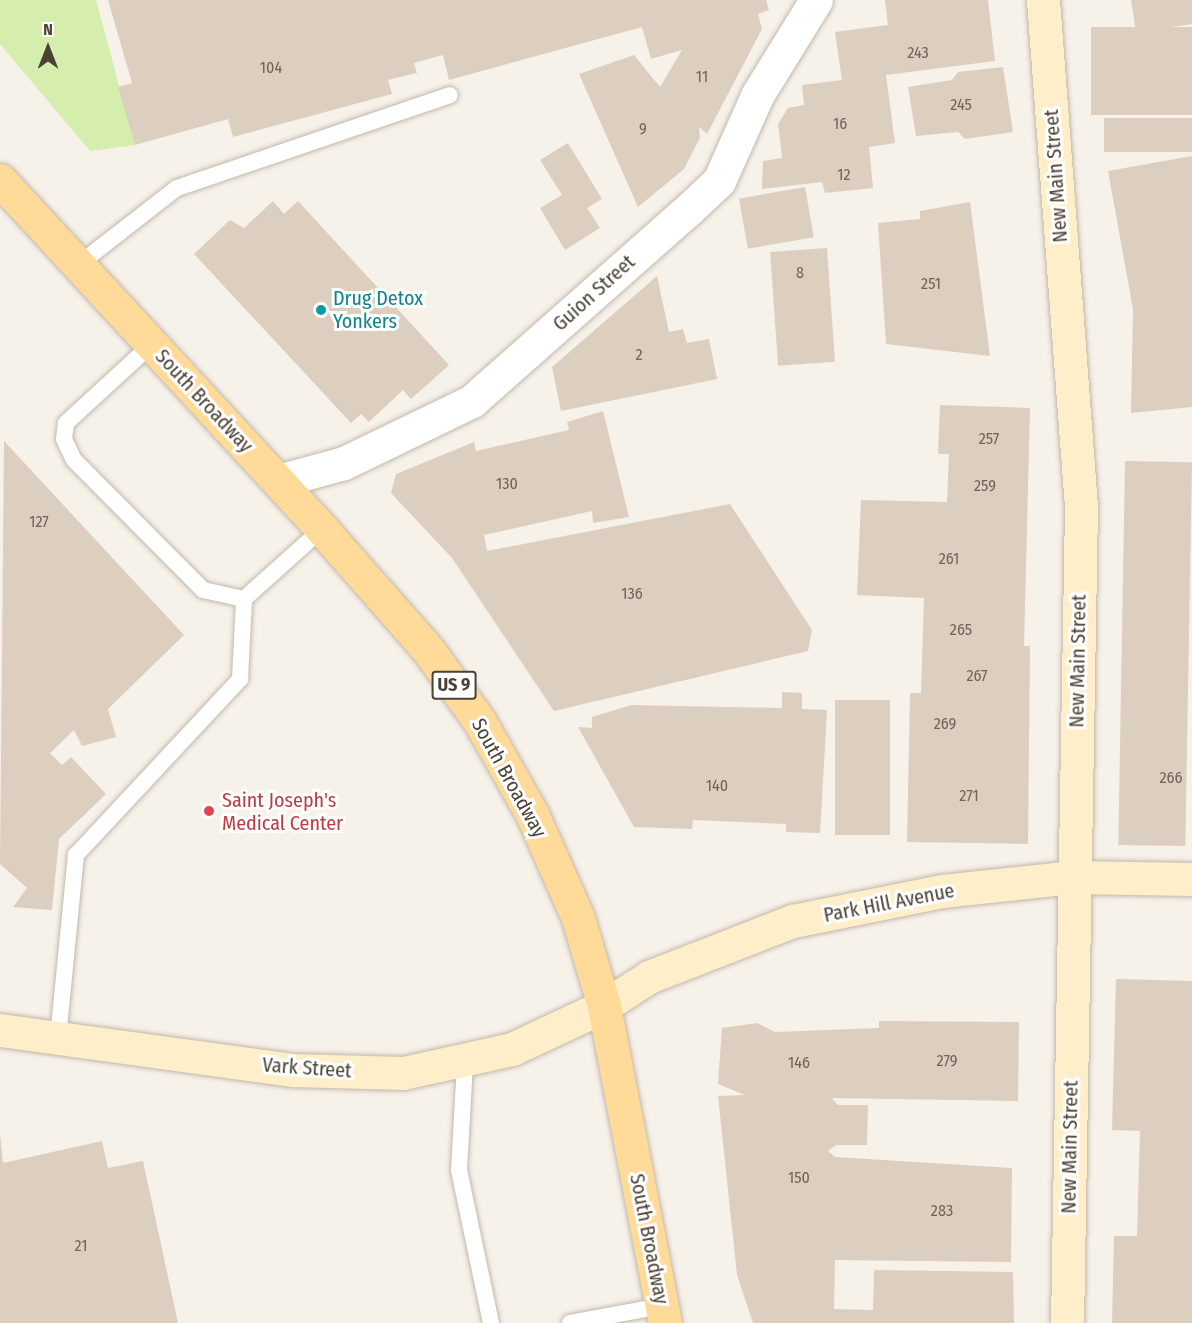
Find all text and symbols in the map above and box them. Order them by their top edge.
north arrow [18,18,78,78]
text: N [43,20,53,39]
house number: 243 [907,43,929,63]
house number: 104 [260,58,282,78]
house number: 11 [696,67,708,87]
house number: 245 [950,95,972,115]
street label: New Main Street [1039,109,1073,243]
house number: 16 [833,114,847,134]
house number: 9 [639,119,647,139]
house number: 12 [837,165,851,185]
street label: Guion Street [548,250,640,336]
house number: 8 [796,263,804,283]
house number: 251 [921,274,941,294]
place label: Drug Detox Yonkers [333,286,423,333]
marker: Drug Detox Yonkers [314,303,328,317]
street label: South Broadway [150,344,258,458]
house number: 2 [635,345,643,365]
house number: 257 [979,429,999,449]
house number: 130 [496,474,518,494]
house number: 259 [974,476,996,496]
house number: 127 [29,512,49,532]
house number: 261 [939,549,959,569]
house number: 136 [621,584,643,604]
street label: New Main Street [1065,594,1091,728]
house number: 265 [950,620,972,640]
house number: 267 [966,666,988,686]
road number: US 9 [432,670,476,700]
street label: South Broadway [466,714,552,842]
house number: 269 [934,714,956,734]
house number: 266 [1160,768,1182,788]
house number: 140 [706,776,728,796]
house number: 271 [959,786,979,806]
place label: Saint Joseph's Medical Center [222,788,343,835]
marker: Saint Joseph's Medical Center [200,802,218,820]
street label: Park Hill Avenue [822,879,956,927]
house number: 279 [937,1051,957,1071]
street label: Vark Street [262,1053,352,1083]
house number: 146 [788,1053,810,1073]
street label: New Main Street [1057,1080,1083,1214]
house number: 150 [788,1168,810,1188]
street label: South Broadway [625,1172,673,1306]
house number: 283 [931,1201,953,1221]
house number: 21 [75,1236,87,1256]

